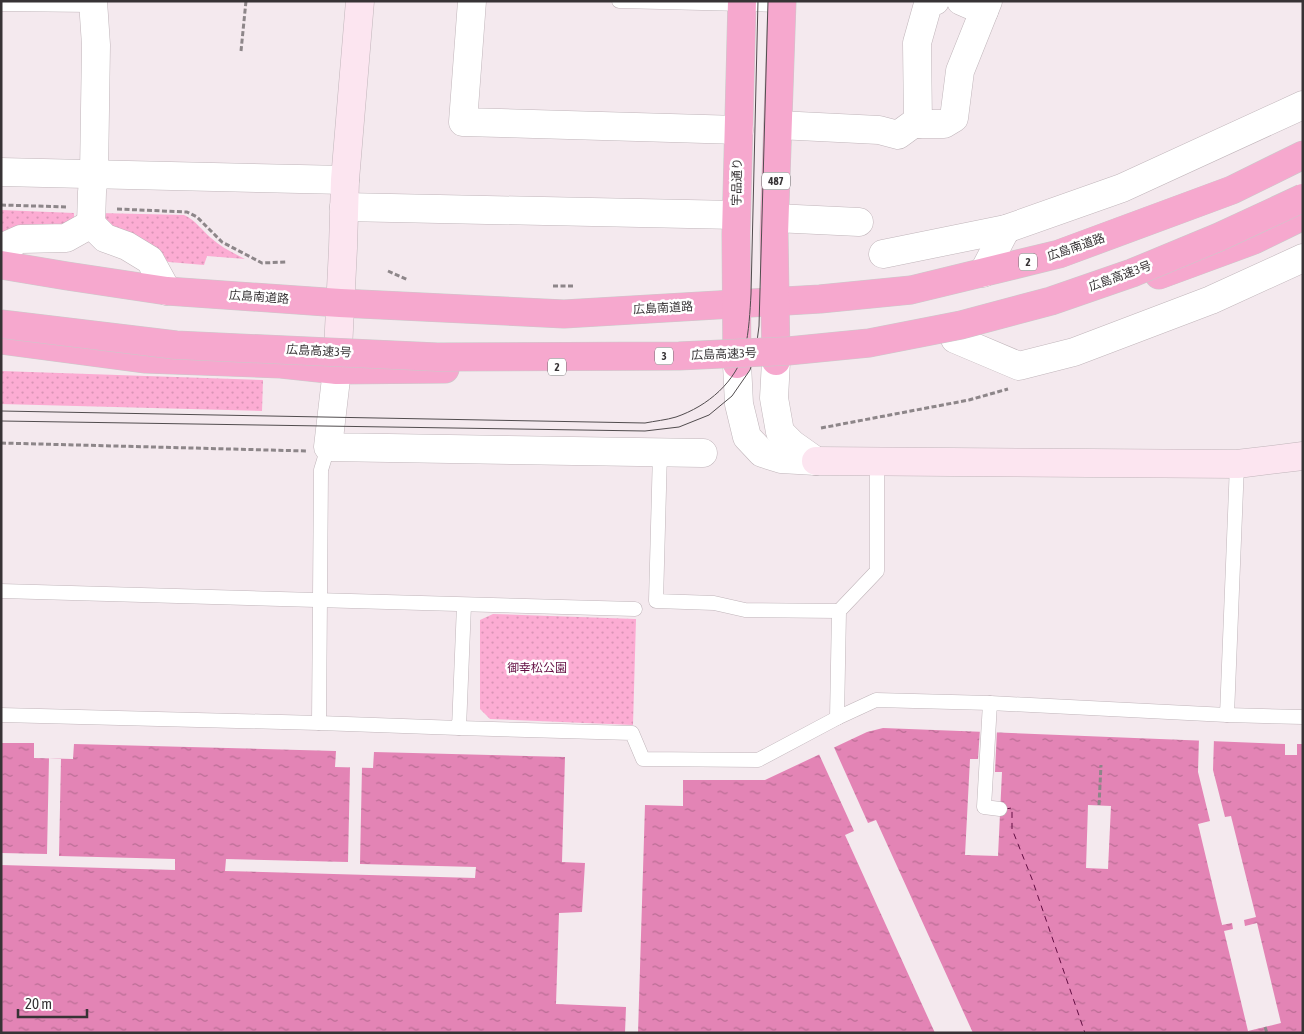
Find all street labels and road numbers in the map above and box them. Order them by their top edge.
street label: 宇品通り [730,158,744,206]
road number: 487 [762,172,790,190]
street label: 広島南道路 [1045,231,1107,263]
road number: 2 [1019,253,1037,270]
street label: 広島高速3号 [1087,258,1153,294]
street label: 広島南道路 [229,288,289,306]
street label: 広島南道路 [633,299,693,317]
street label: 広島高速3号 [286,342,352,360]
street label: 広島高速3号 [691,346,757,362]
road number: 3 [655,348,673,364]
road number: 2 [548,358,566,376]

